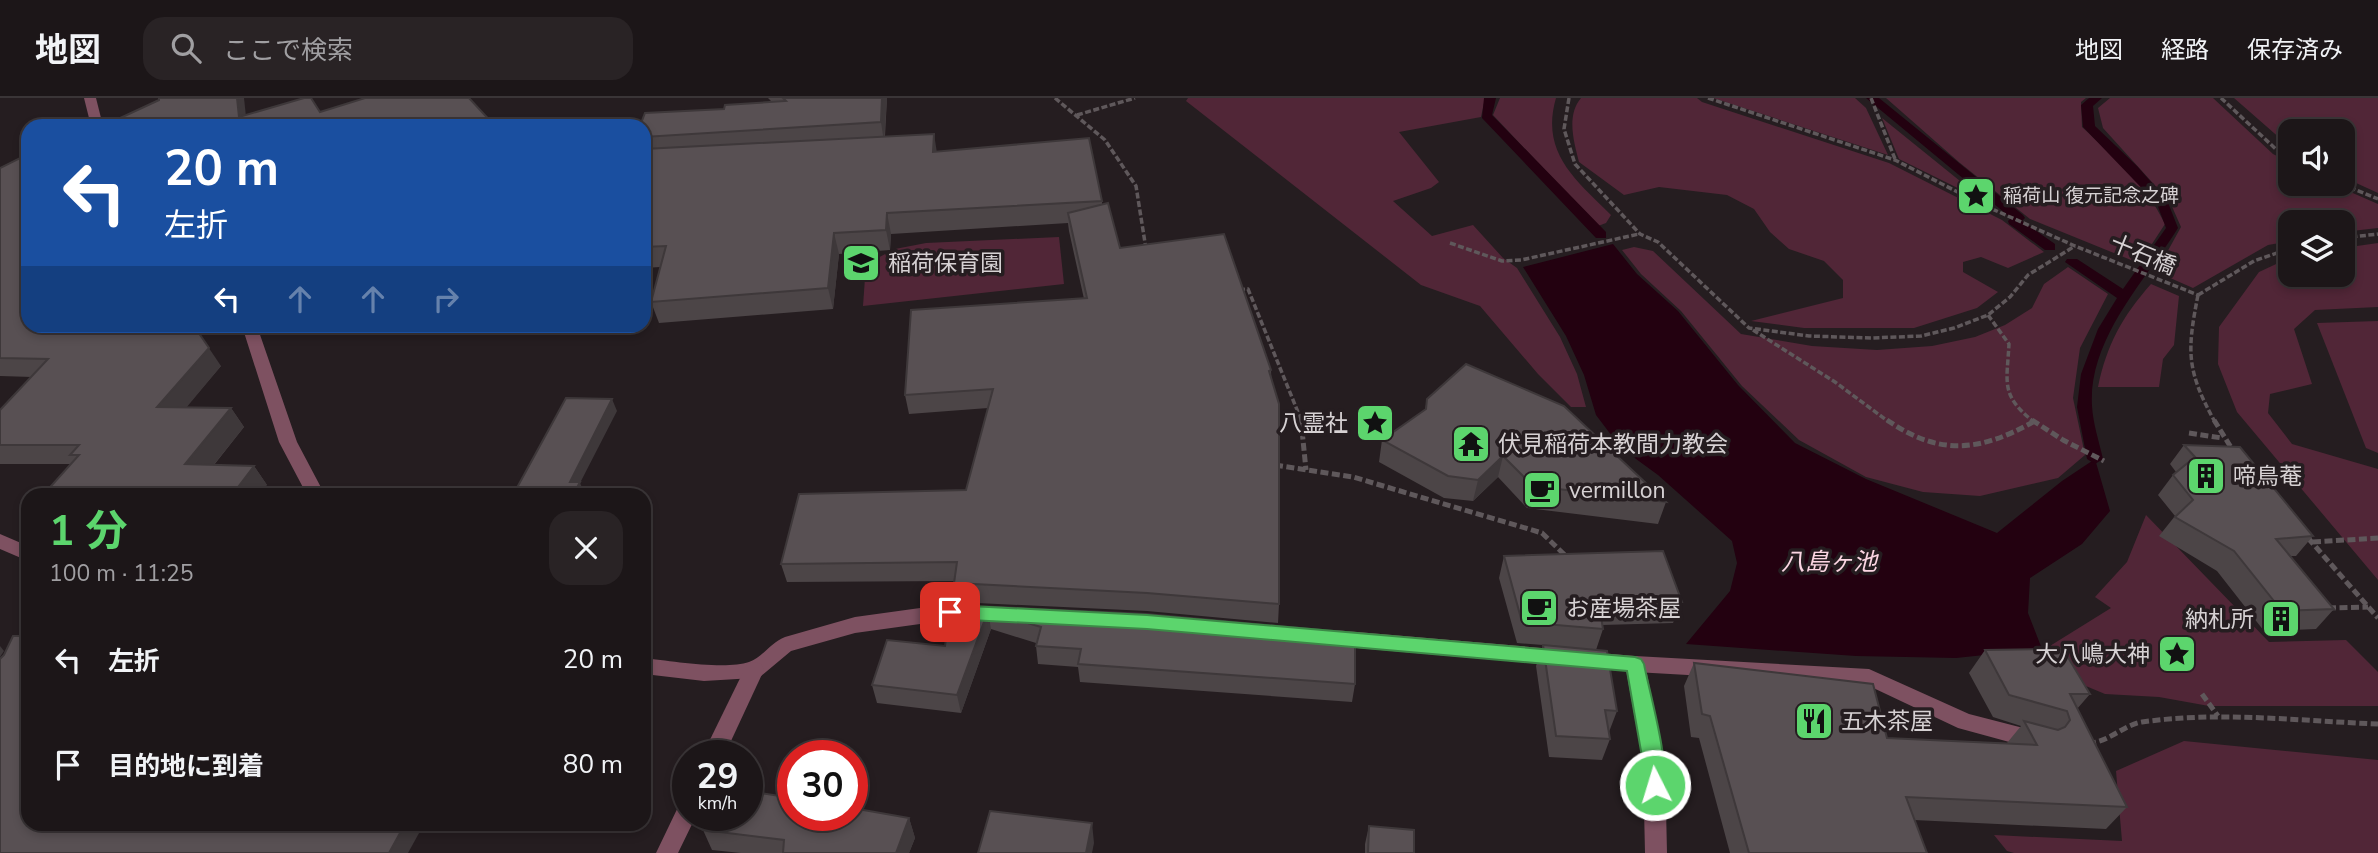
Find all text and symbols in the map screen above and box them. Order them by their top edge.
search box [143,17,633,80]
text: 地図 [35,28,101,73]
icon: search [167,29,205,67]
text: ここで検索 [223,33,353,68]
text: 地図 [2075,34,2123,66]
text: 経路 [2161,34,2209,66]
text: 保存済み [2247,34,2343,66]
map controls [2278,119,2355,287]
button: sound [2278,119,2355,196]
text: 20 m [164,135,279,202]
icon: left [49,147,140,238]
place icon: 稲荷山 復元記念之碑 [1955,175,1997,217]
place label: 稲荷山 復元記念之碑 [2003,183,2179,209]
text: 左折 [164,204,228,247]
button: layers [2278,210,2355,287]
street label: 十石橋 [2105,228,2181,282]
school or university icon: 稲荷保育園 [840,242,882,284]
place label: 稲荷保育園 [888,248,1003,279]
icon: left [208,280,246,318]
icon: ahead [281,280,319,318]
icon: ahead [354,280,392,318]
icon: right [427,280,465,318]
place icon: 八霊社 [1354,402,1396,444]
place label: 八霊社 [1279,408,1348,439]
temple icon: 伏見稲荷本教間力教会 [1450,423,1492,465]
place label: 伏見稲荷本教間力教会 [1498,429,1728,460]
building icon: 啼鳥菴 [2185,455,2227,497]
place label: 啼鳥菴 [2233,461,2302,492]
cafe icon: vermillon [1521,469,1563,511]
place label: vermillon [1569,475,1666,506]
text: 1 分 [49,503,128,560]
button: close [549,511,623,585]
water label: 八島ヶ池 [1781,546,1879,578]
text: 100 m · 11:25 [49,558,194,589]
pin [920,582,980,642]
cafe icon: お産場茶屋 [1518,587,1560,629]
icon: arrive [931,593,969,631]
place label: お産場茶屋 [1566,593,1681,624]
building icon: 納札所 [2260,598,2302,640]
place label: 納札所 [2185,604,2254,635]
place icon: 大八嶋大神 [2156,633,2198,675]
place label: 大八嶋大神 [2035,639,2150,670]
icon: left [49,641,87,679]
text: 20 m [563,642,623,677]
text: 左折 [108,644,160,679]
restaurant icon: 五木茶屋 [1793,700,1835,742]
place label: 五木茶屋 [1841,706,1933,737]
speed limit sign: 30 [777,740,868,831]
icon: arrive [49,746,87,784]
text: 80 m [563,747,623,782]
position arrow [1618,748,1692,822]
text: 目的地に到着 [108,749,264,784]
text: 29 [696,753,739,800]
text: km/h [698,791,737,815]

